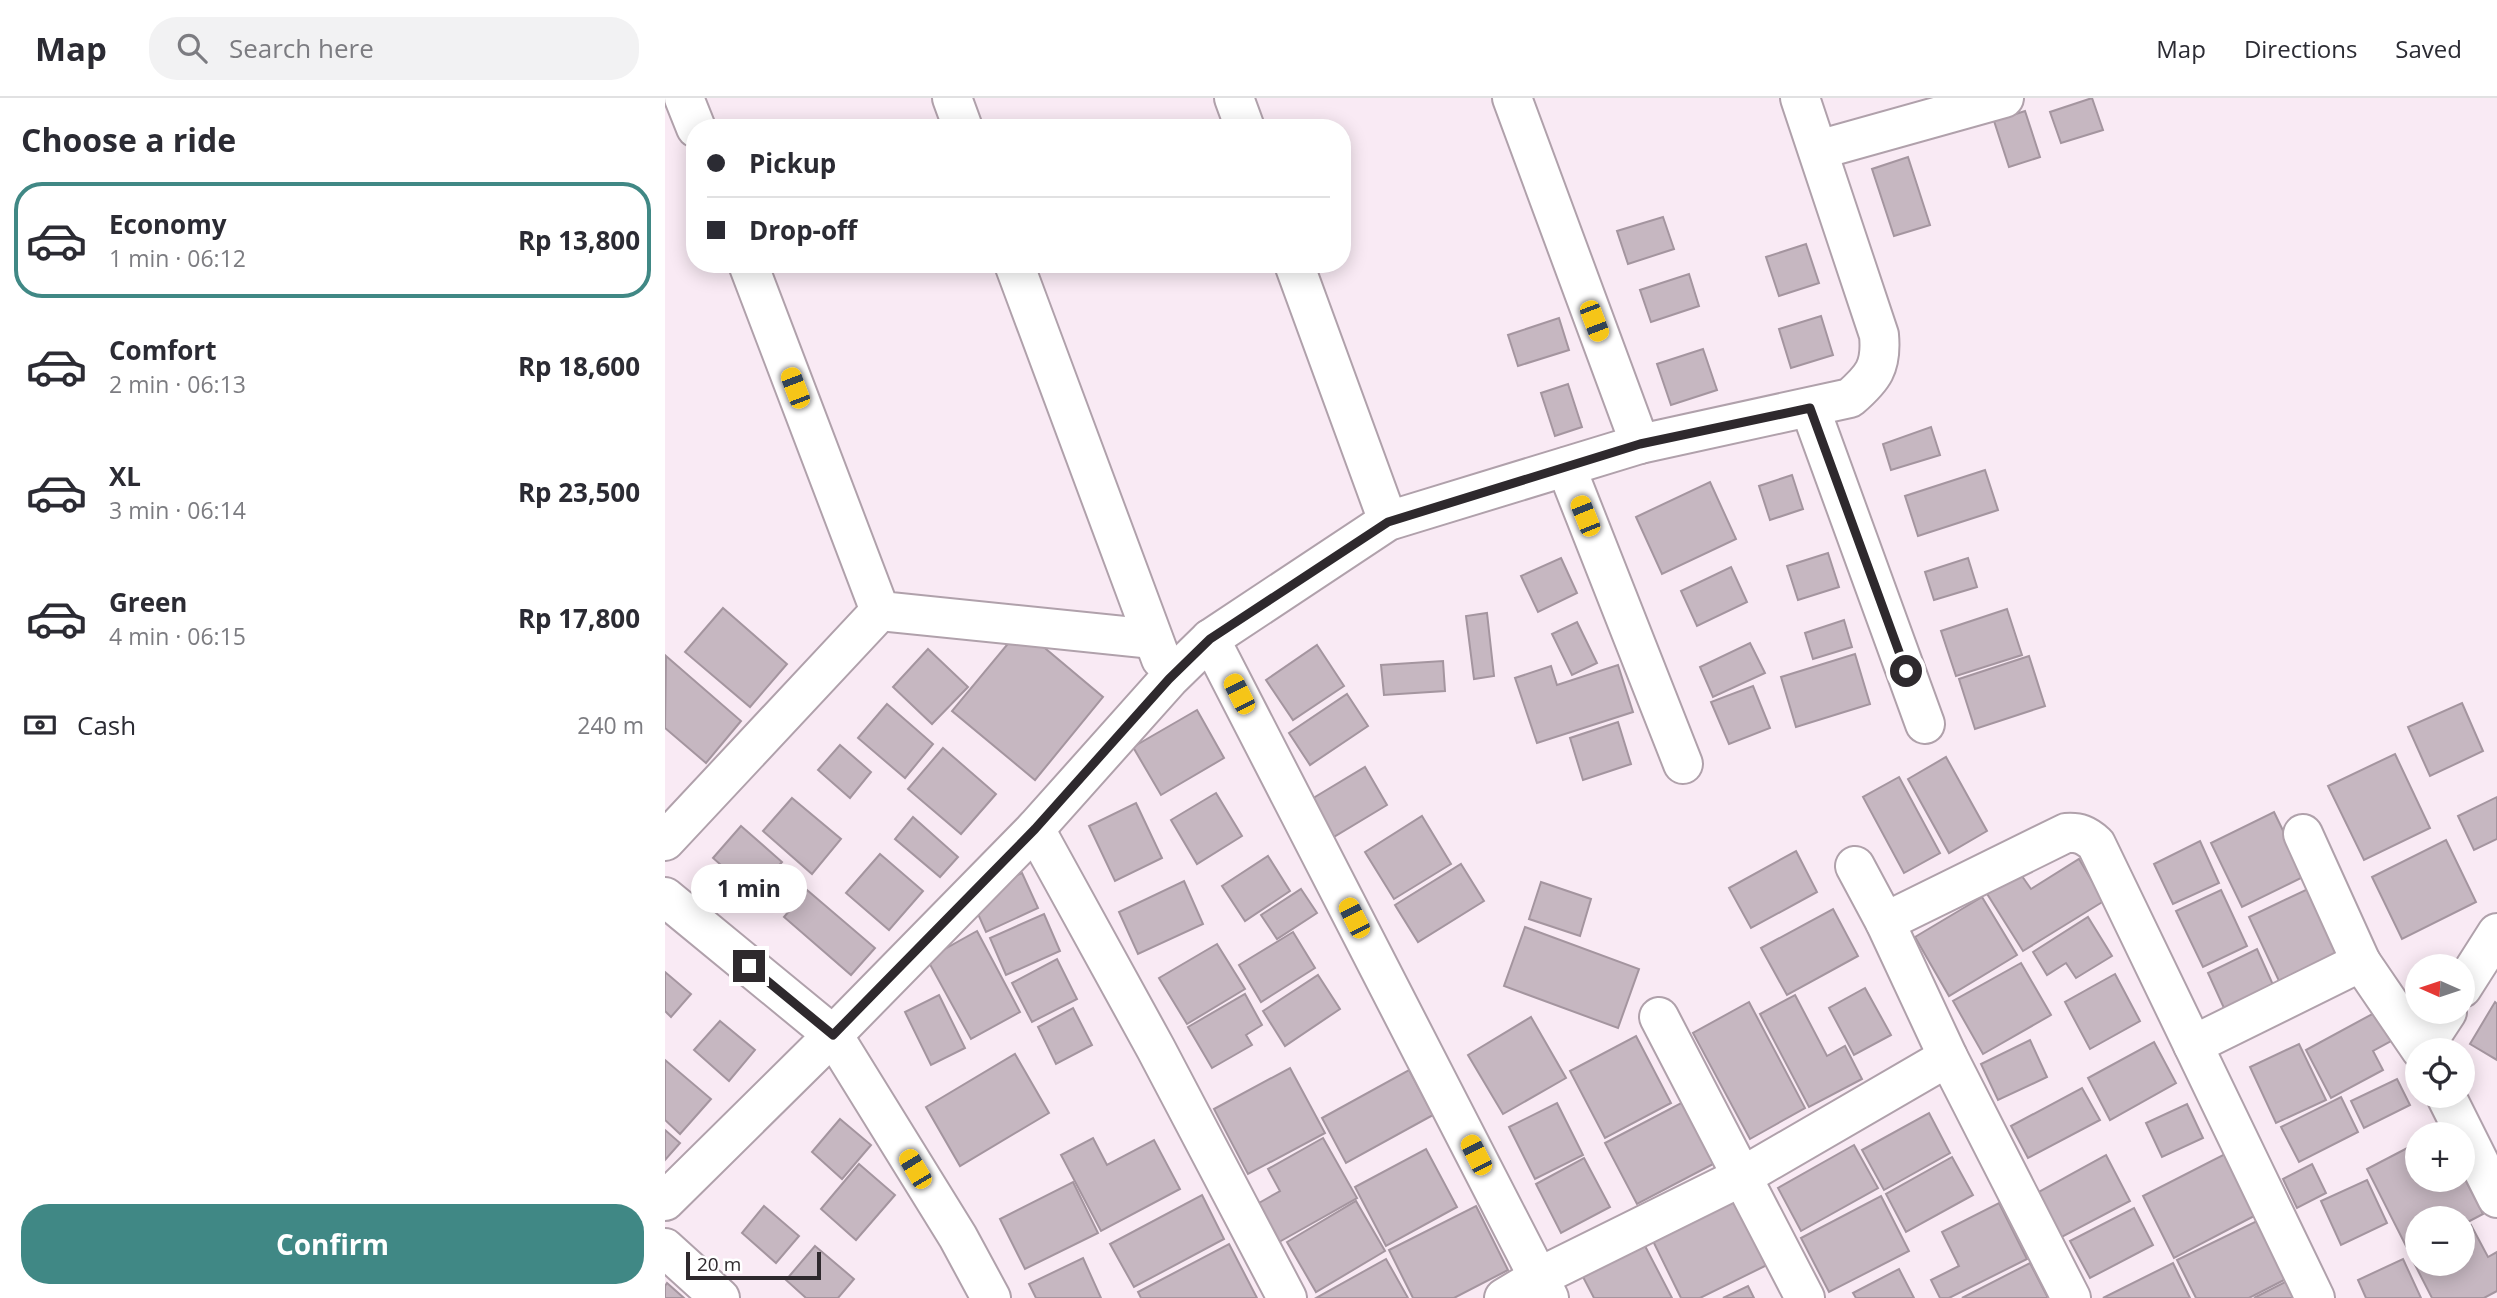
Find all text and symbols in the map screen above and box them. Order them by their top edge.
search box [149,17,639,80]
text: Map [35,26,107,71]
icon: search [173,29,211,67]
text: Search here [229,30,374,66]
text: Map [2156,32,2206,65]
text: Directions [2244,32,2357,65]
text: Saved [2395,32,2462,65]
text: Choose a ride [21,118,236,161]
text: Pickup [749,145,836,181]
text: Economy [109,206,227,242]
icon: car [25,209,88,272]
text: Drop-off [749,212,857,248]
text: Rp 13,800 [518,222,640,258]
text: 1 min · 06:12 [109,242,246,274]
car [1577,298,1612,344]
text: Comfort [109,332,216,368]
icon: car [25,335,88,398]
text: Rp 18,600 [518,348,640,384]
car [778,365,813,411]
text: 2 min · 06:13 [109,368,246,400]
text: XL [109,458,141,494]
icon: car [25,461,88,524]
text: Rp 23,500 [518,474,640,510]
car [1568,493,1603,539]
text: 3 min · 06:14 [109,494,246,526]
text: Green [109,584,187,620]
icon: car [25,587,88,650]
text: Rp 17,800 [518,600,640,636]
text: 4 min · 06:15 [109,620,246,652]
route start [1890,655,1922,687]
car [1221,671,1258,717]
icon: cash [21,706,59,744]
text: Cash [77,707,136,743]
text: 240 m [577,709,644,741]
callout: 1 min [691,864,807,914]
text: 1 min [717,872,781,904]
car [1336,895,1373,941]
route end [733,950,765,982]
north arrow [2405,954,2475,1024]
map controls [2405,954,2475,1276]
button: locate [2405,1038,2475,1108]
button: + [2405,1122,2475,1192]
car [1458,1132,1495,1178]
car [896,1146,935,1192]
button: Confirm [21,1204,644,1284]
button: − [2405,1206,2475,1276]
scale bar [686,1249,821,1281]
text: 20 m [697,1251,741,1277]

